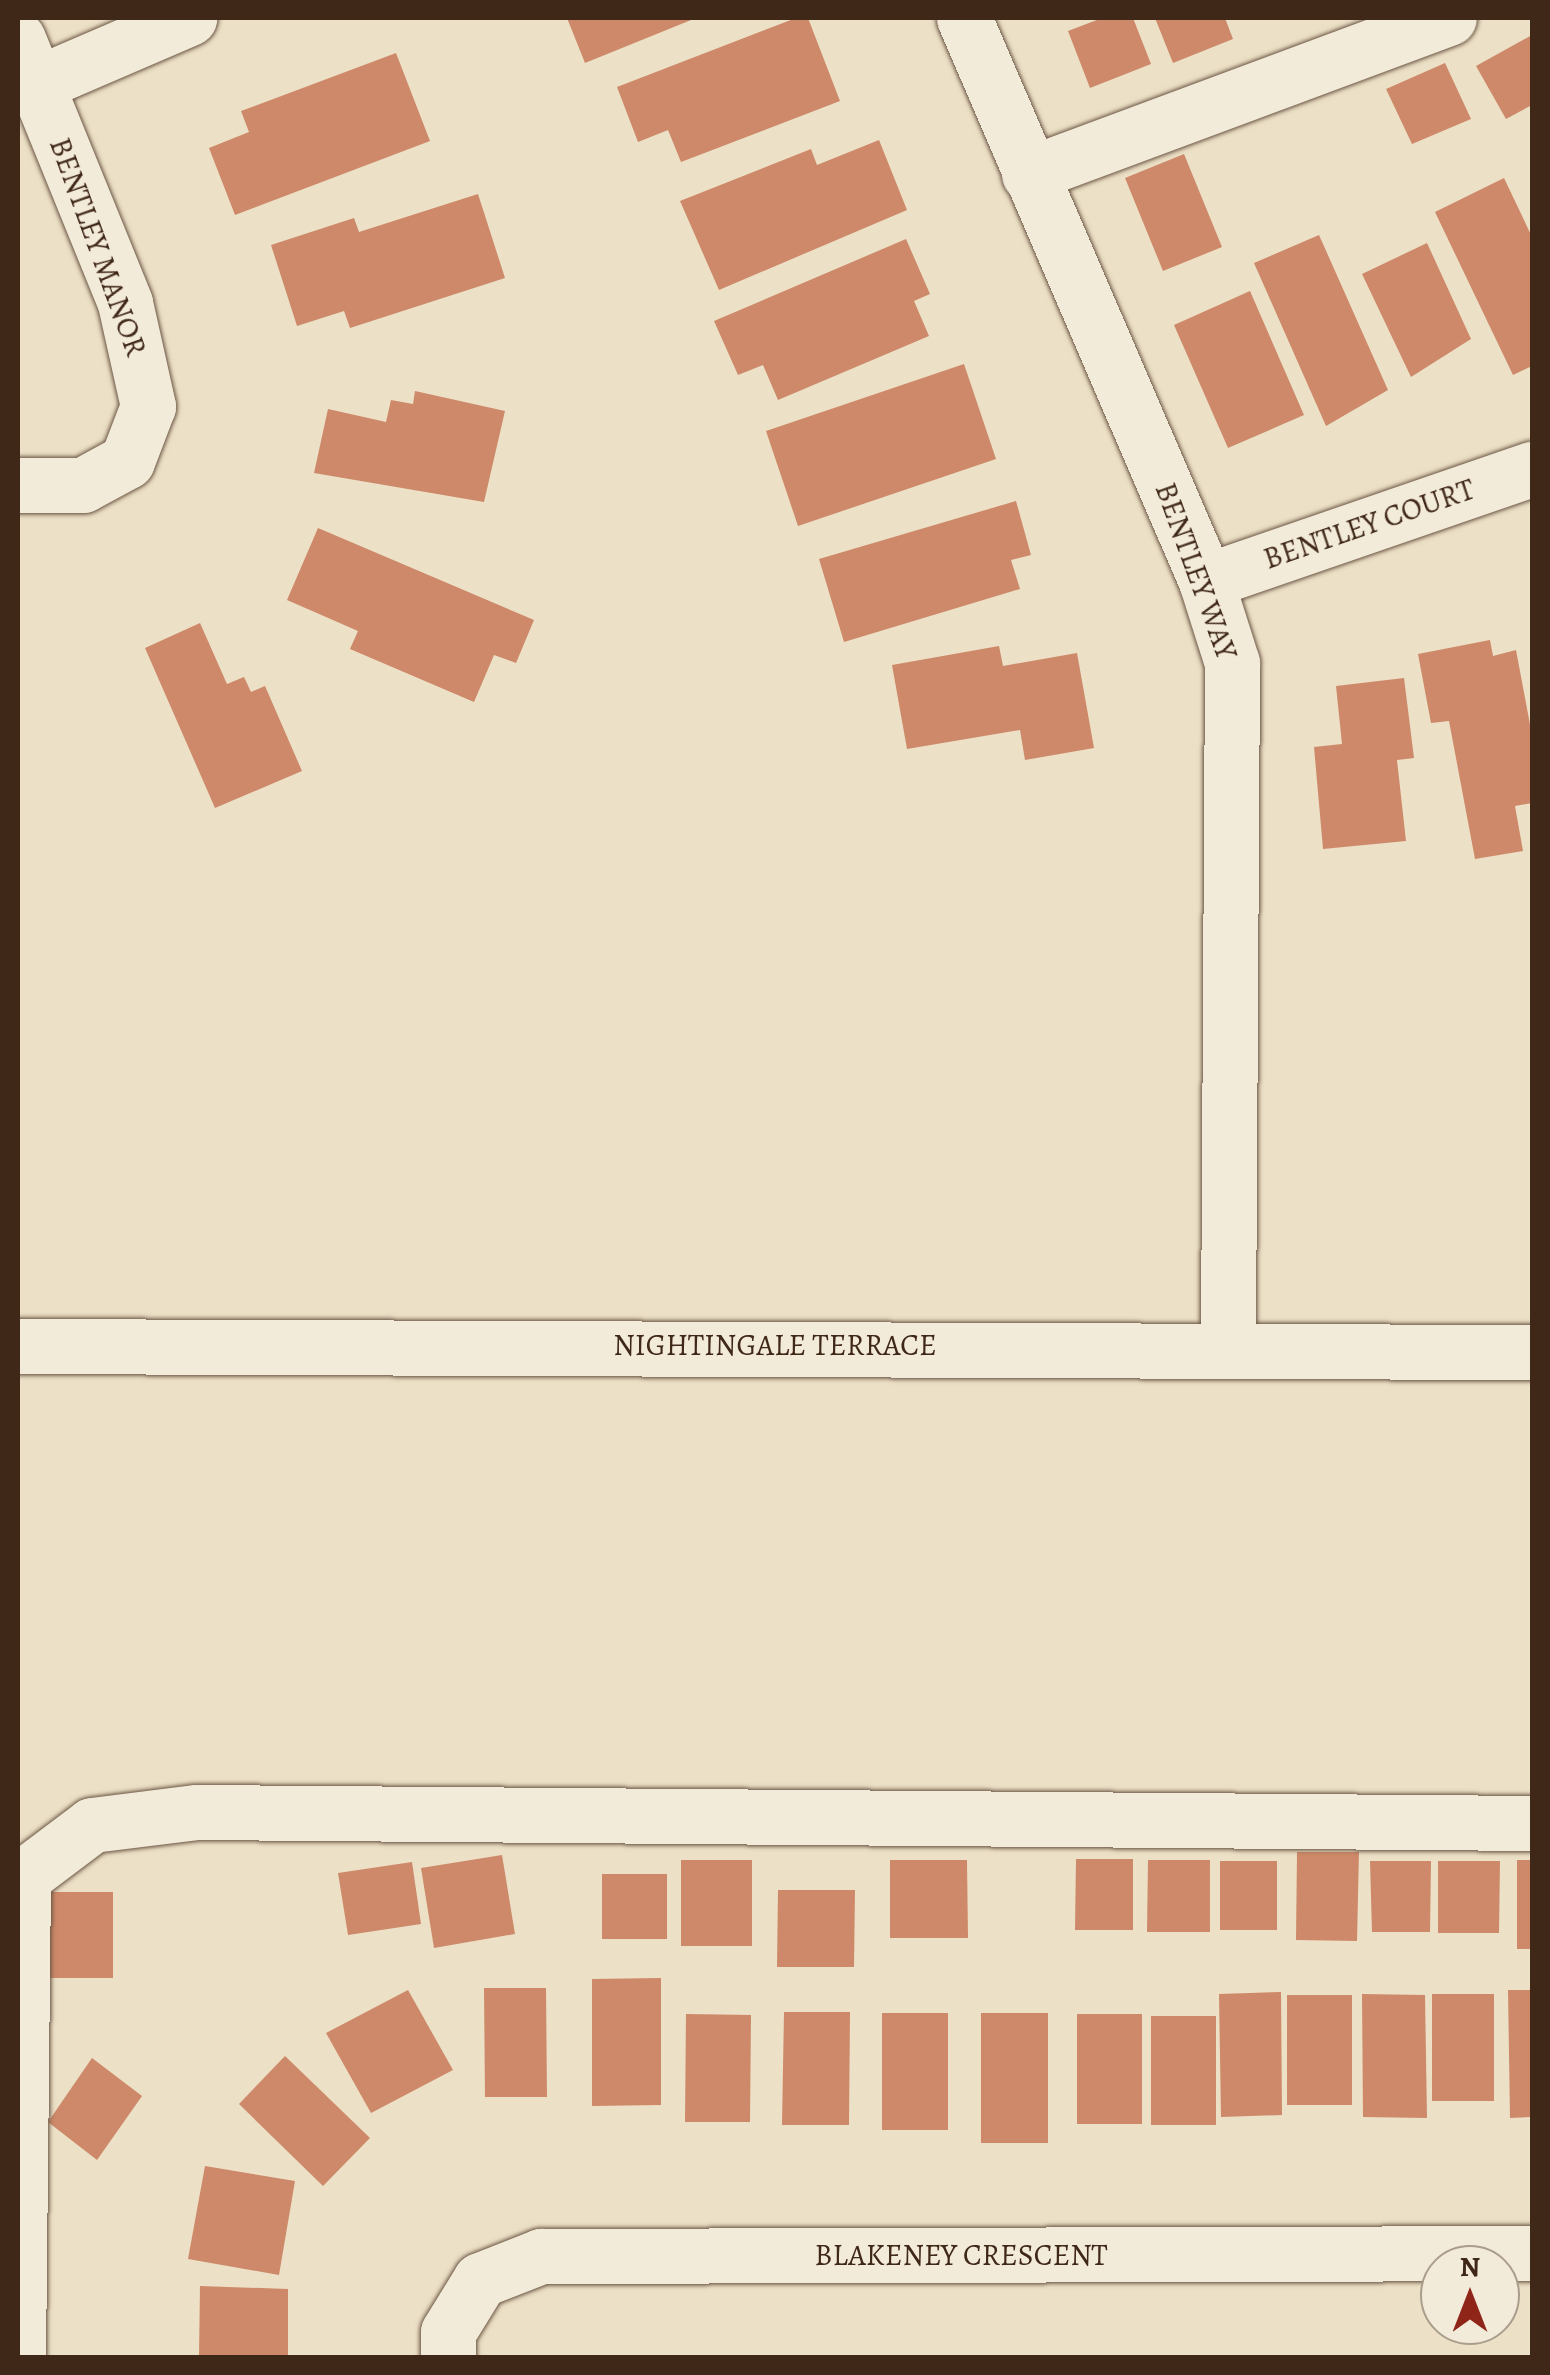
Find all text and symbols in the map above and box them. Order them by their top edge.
street label: BENTLEY MANOR [42,133,154,361]
street label: BENTLEY COURT [1259,471,1479,577]
street label: BENTLEY WAY [1147,478,1245,664]
street label: NIGHTINGALE TERRACE [613,1327,937,1363]
street label: BLAKENEY CRESCENT [814,2237,1108,2273]
north arrow [1420,2245,1520,2345]
text: N [1460,2248,1480,2286]

